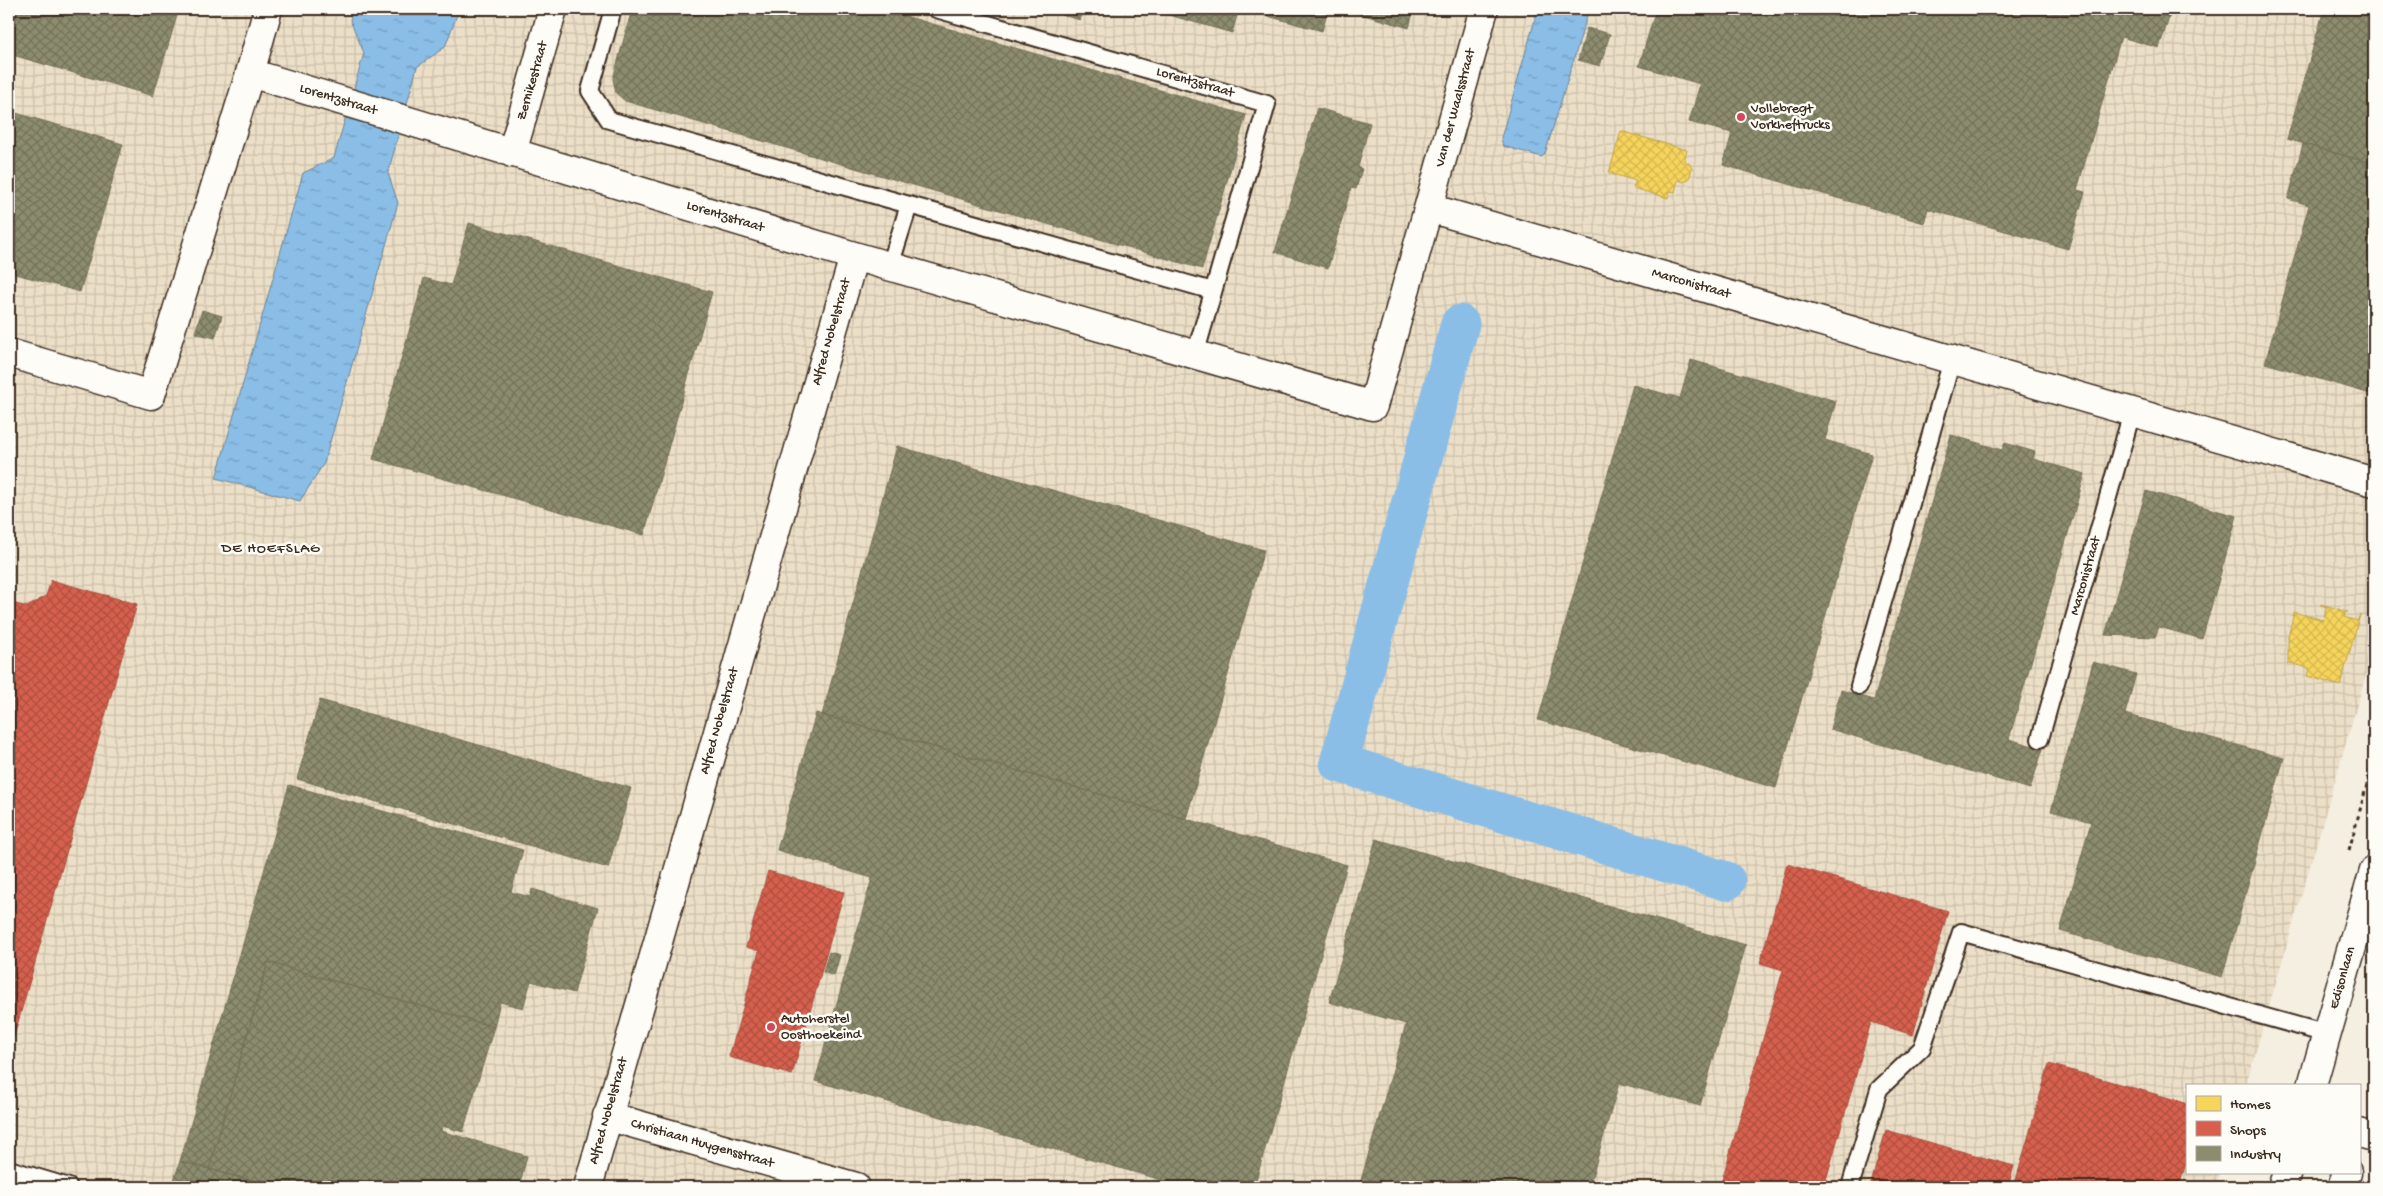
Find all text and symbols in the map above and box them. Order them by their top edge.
street label: Zernikestraat [514,38,553,123]
street label: Van der Waalsstraat [1432,46,1480,170]
street label: Lorentzstraat [1154,64,1237,103]
street label: Lorentzstraat [297,80,380,120]
place label: Vollebregt Vorkheftrucks [1750,101,1831,134]
marker: Vollebregt Vorkheftrucks [1735,111,1747,123]
street label: Lorentzstraat [684,197,767,237]
street label: Marconistraat [1650,265,1734,304]
street label: Alfred Nobelstraat [809,275,856,387]
street label: Marconistraat [2067,533,2106,617]
district label: DE HOEFSLAG [220,540,321,558]
street label: Alfred Nobelstraat [697,664,744,776]
street label: Edisonlaan [2326,944,2360,1011]
place label: Autoherstel Oosthoekeind [781,1011,863,1044]
marker: Autoherstel Oosthoekeind [765,1021,777,1033]
street label: Alfred Nobelstraat [586,1054,633,1166]
legend [2186,1084,2360,1174]
text: Homes [2230,1096,2271,1114]
street label: Christiaan Huygensstraat [629,1115,777,1173]
text: Shops [2230,1122,2266,1140]
text: Industry [2230,1146,2282,1164]

